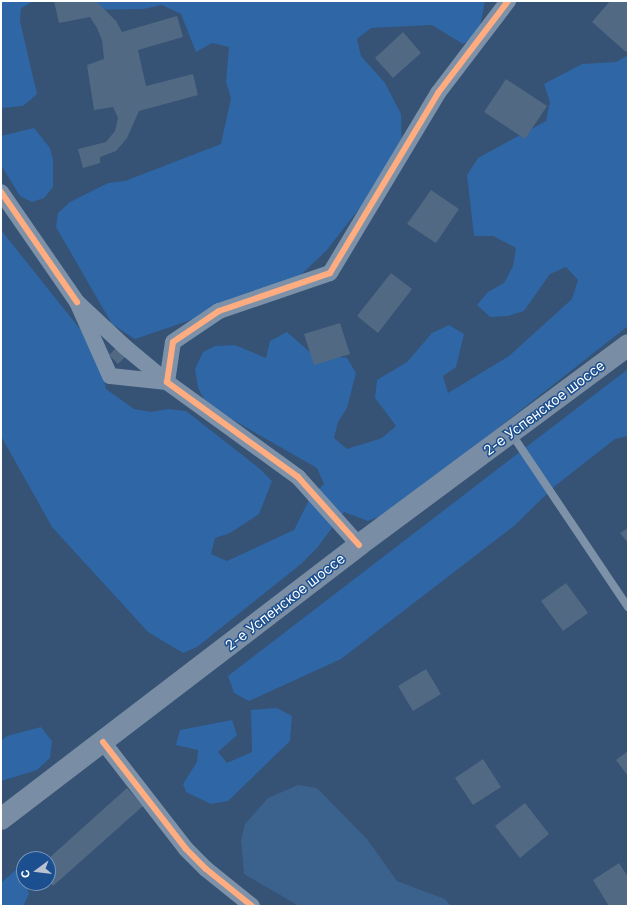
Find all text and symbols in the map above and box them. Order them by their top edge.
street label: 2-е Успенское шоссе [480,357,608,459]
street label: 2-е Успенское шоссе [222,550,348,654]
north arrow [16,851,56,891]
text: С [18,868,33,880]

